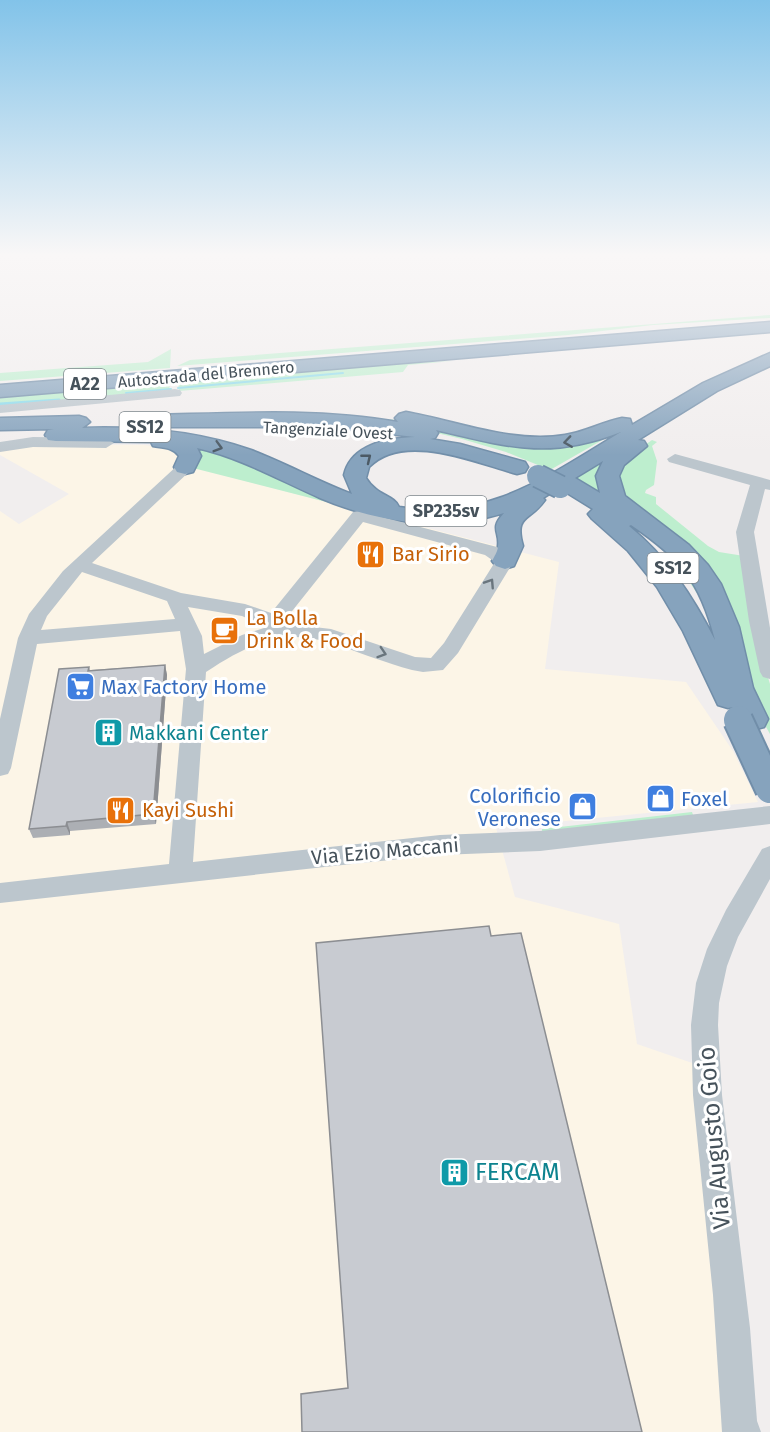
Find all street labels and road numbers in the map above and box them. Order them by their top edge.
street label: Autostrada del Brennero [117,357,295,392]
road number: A22 [64,369,106,399]
road number: SS12 [120,412,170,442]
street label: Tangenziale Ovest [262,418,394,443]
road number: SP235sv [406,496,486,526]
road number: SS12 [648,553,698,583]
street label: Via Ezio Maccani [310,833,460,869]
street label: Via Augusto Goio [692,1045,736,1231]

